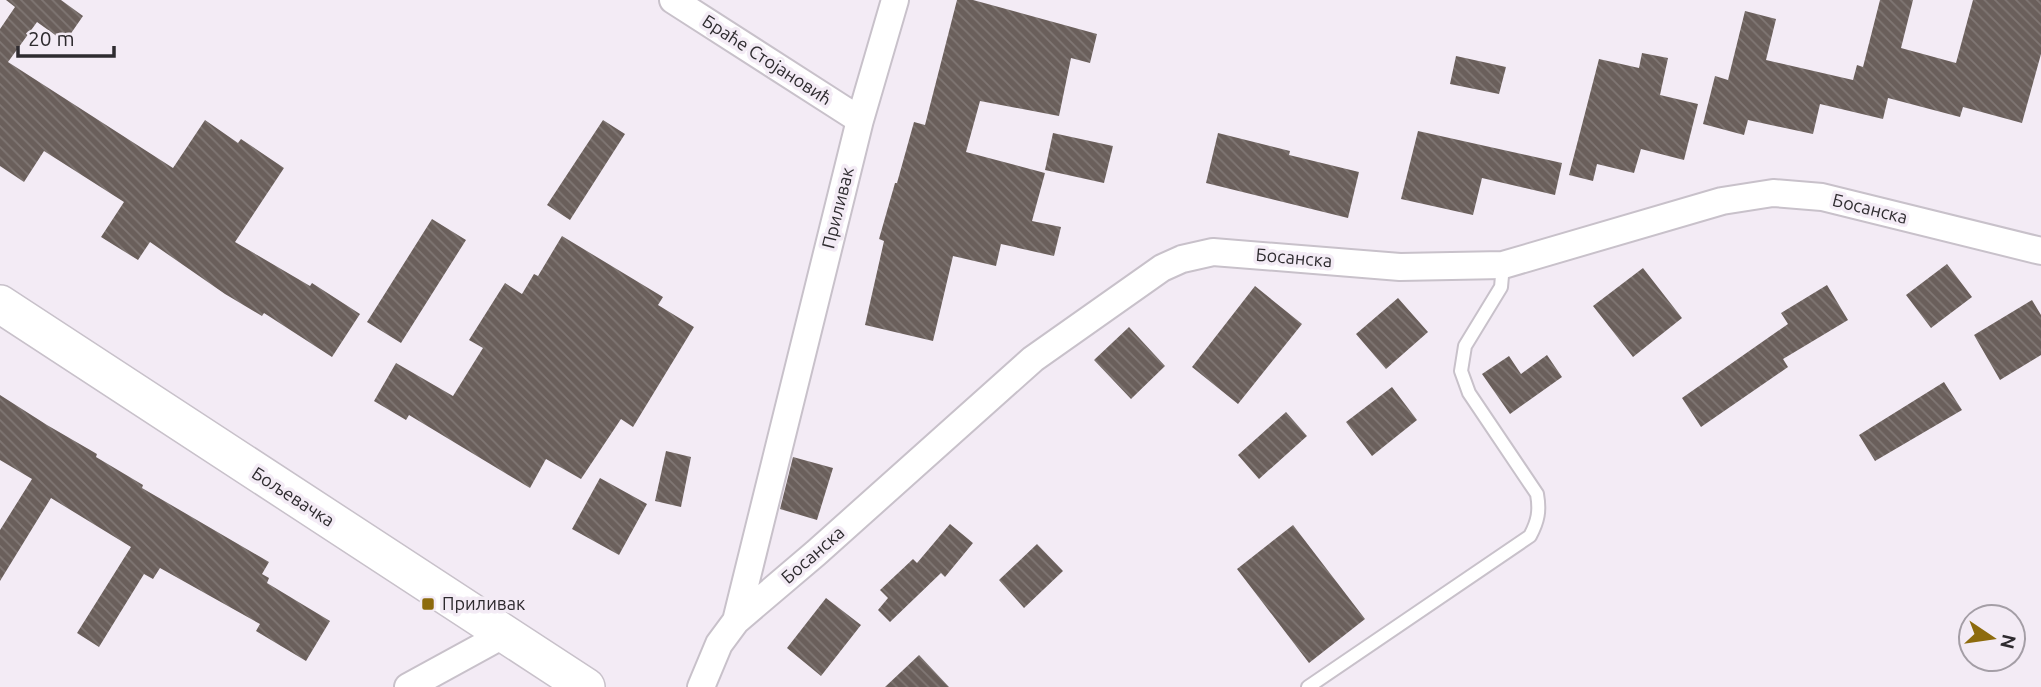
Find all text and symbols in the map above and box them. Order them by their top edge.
street label: Браће Стојановић [699,10,836,108]
scale bar [18,14,114,58]
text: 20 m [28,26,75,50]
street label: Приливак [817,165,857,251]
street label: Босанска [1831,189,1910,227]
street label: Босанска [1255,244,1333,270]
street label: Бољевачка [249,462,338,530]
street label: Босанска [777,522,848,587]
place label: Приливак [442,593,525,613]
marker: Приливак [420,596,436,612]
north arrow [1957,603,2027,673]
text: N [1996,632,2021,651]

